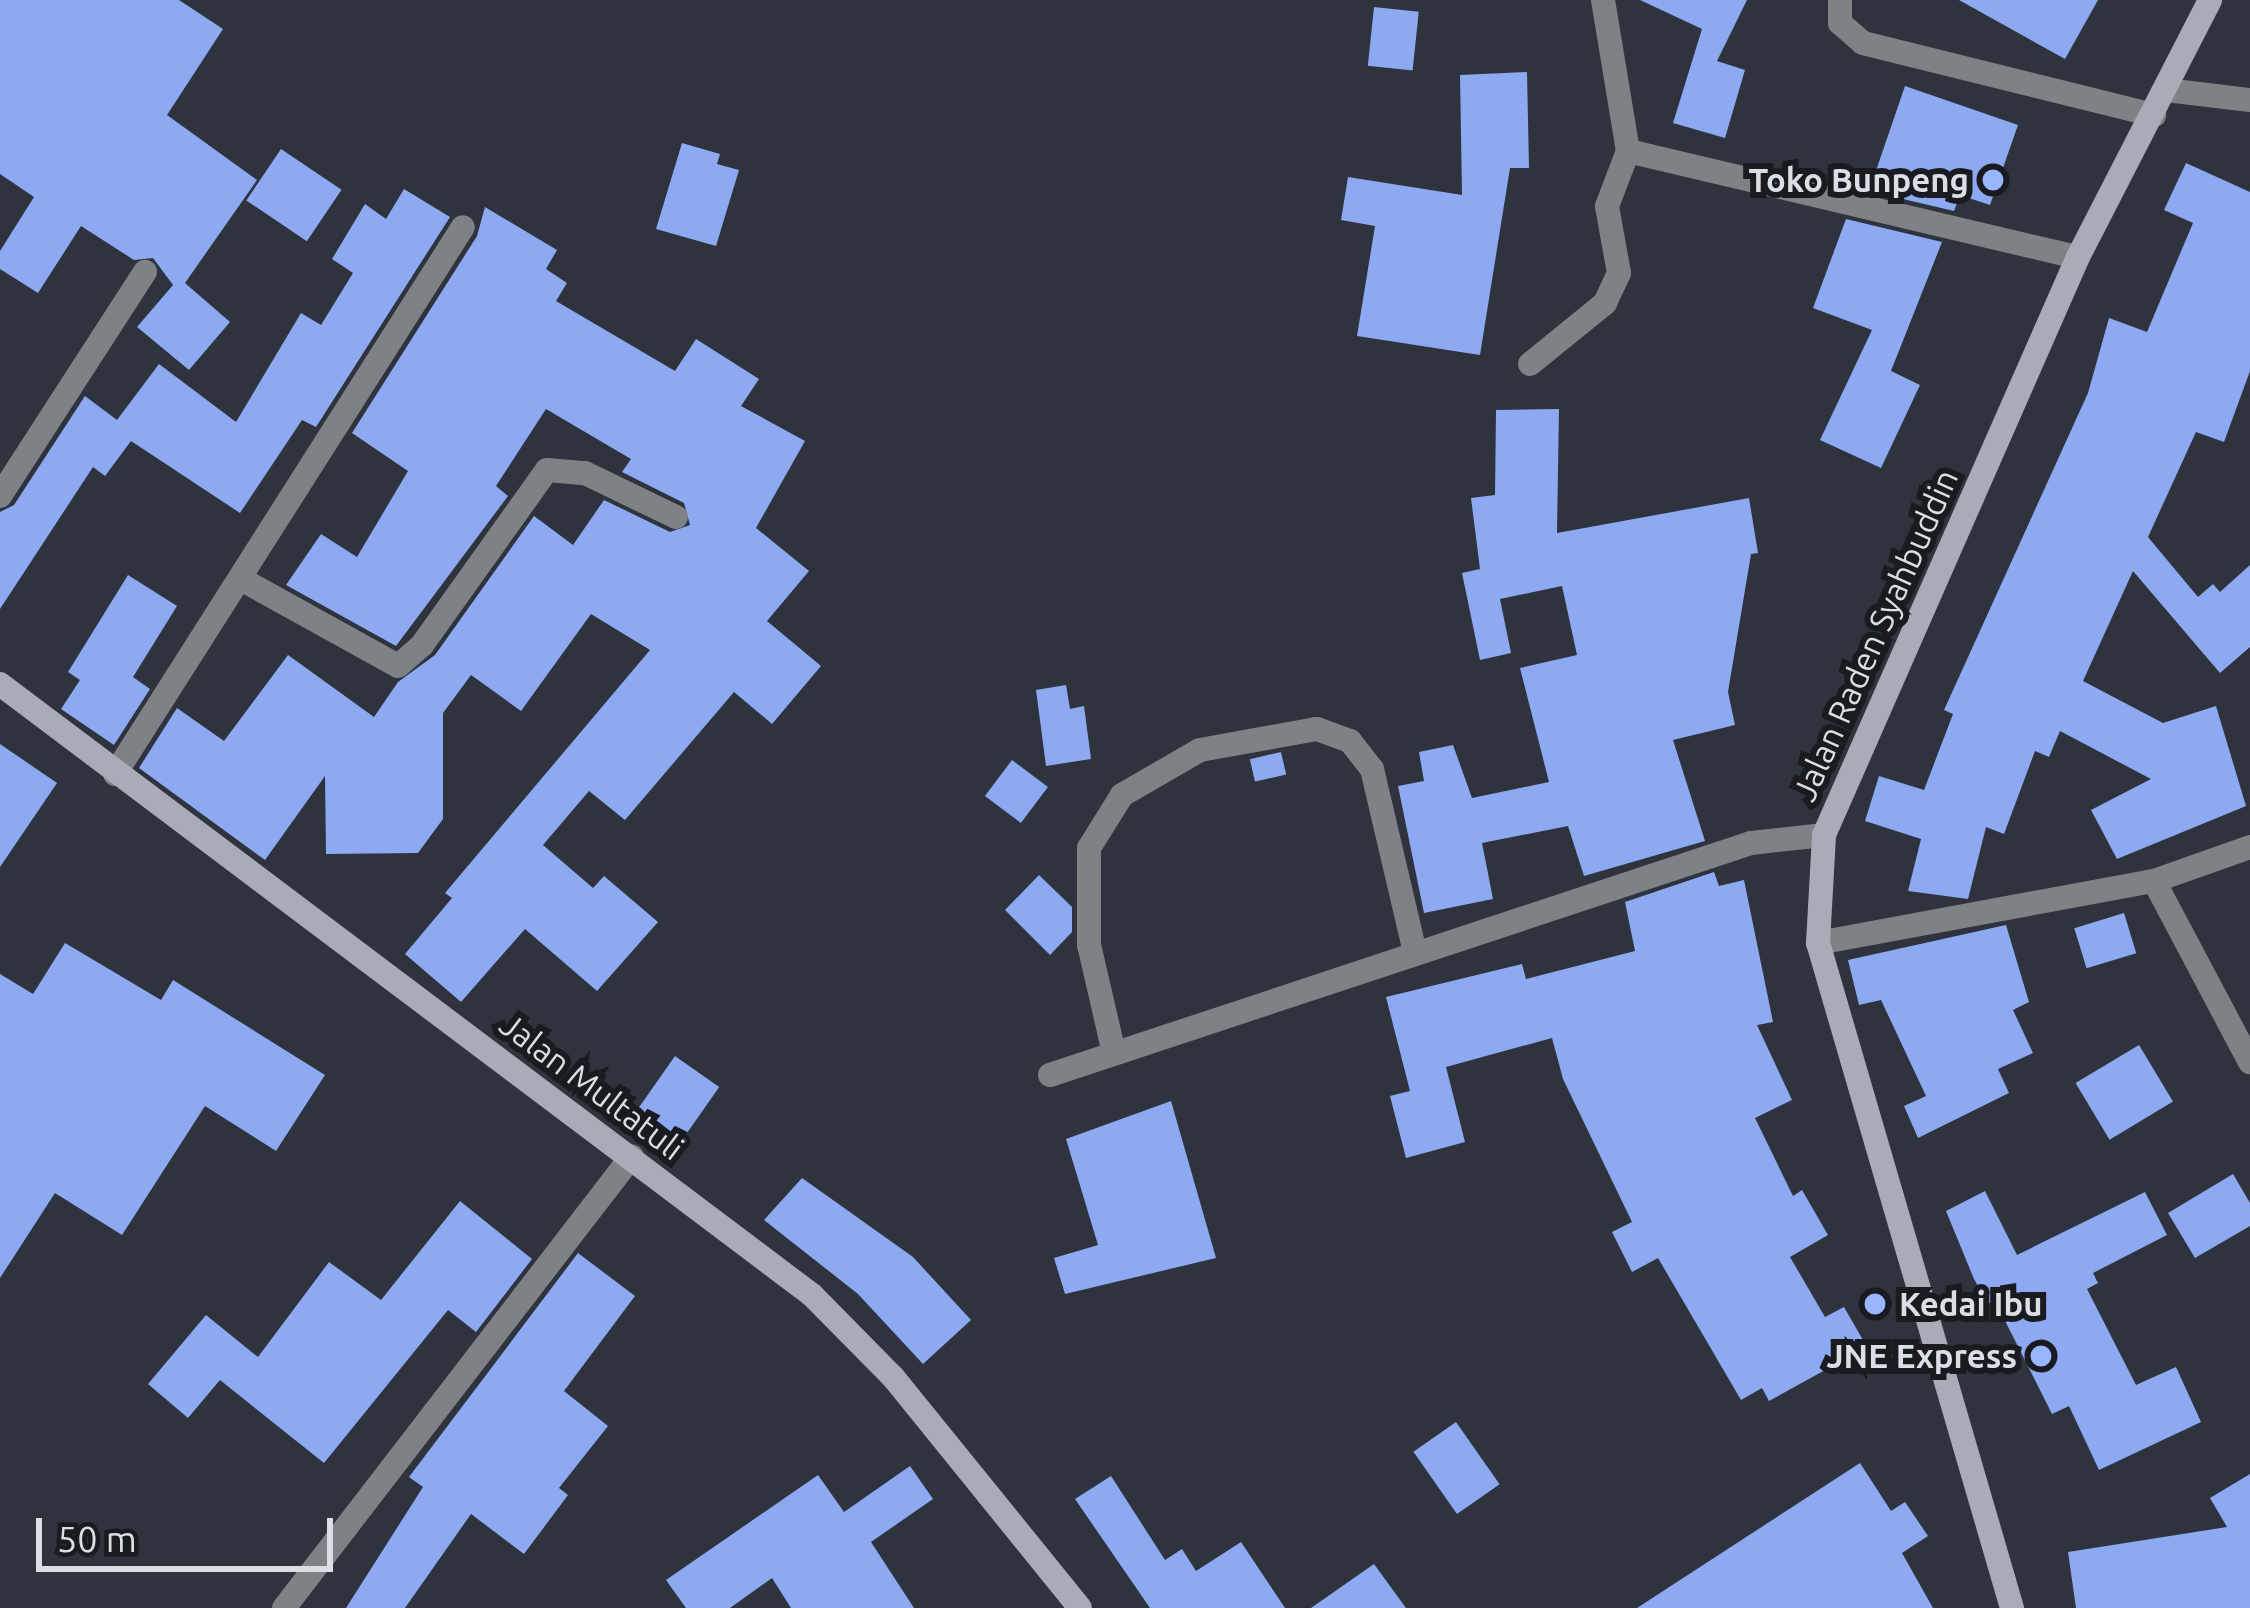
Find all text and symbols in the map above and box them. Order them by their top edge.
place label: Toko Bunpeng [1748,160,1969,200]
marker: Toko Bunpeng [1980,167,2006,193]
street label: Jalan Raden Syahbuddin [1784,463,1966,807]
street label: Jalan Multatuli [492,1004,692,1168]
place label: Kedai Ibu [1899,1284,2043,1324]
marker: Kedai Ibu [1862,1291,1888,1317]
place label: JNE Express [1826,1336,2017,1376]
marker: JNE Express [2028,1343,2054,1369]
scale bar [42,1494,339,1568]
text: 50 m [57,1518,137,1559]

